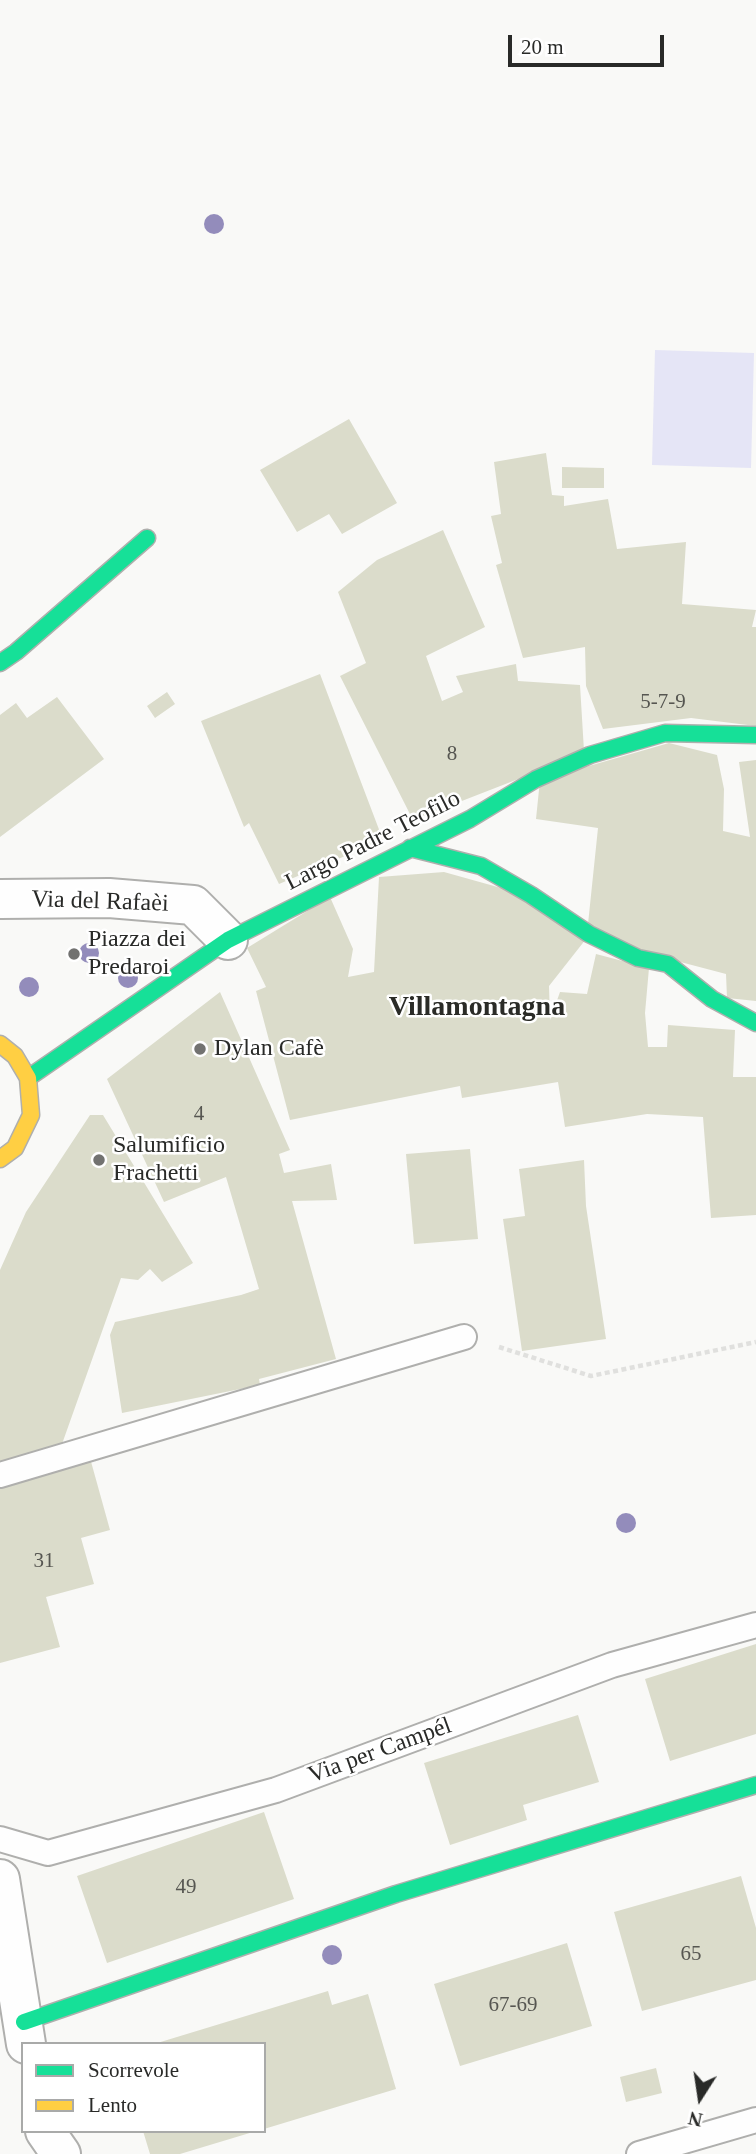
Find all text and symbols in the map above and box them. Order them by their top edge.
scale bar [511,21,667,65]
text: 20 m [521,35,564,59]
house number: 5-7-9 [640,689,686,715]
house number: 8 [447,741,457,767]
street label: Largo Padre Teofilo [281,784,465,898]
street label: Via del Rafaèi [31,885,169,919]
place label: Piazza dei Predaroi [88,926,186,982]
marker: Piazza dei Predaroi [66,946,82,962]
district label: Villamontagna [389,991,565,1025]
place label: Dylan Cafè [214,1035,324,1063]
marker: Dylan Cafè [192,1041,208,1057]
house number: 4 [194,1101,204,1127]
place label: Salumificio Frachetti [113,1132,225,1188]
marker: Salumificio Frachetti [91,1152,107,1168]
house number: 31 [34,1548,54,1574]
street label: Via per Campél [304,1712,456,1790]
house number: 49 [176,1874,196,1900]
house number: 65 [680,1941,702,1967]
house number: 67-69 [489,1992,537,2018]
legend [21,2042,266,2133]
text: Scorrevole [88,2058,179,2082]
north arrow [665,2063,735,2133]
text: Lento [88,2093,137,2117]
text: N [687,2107,704,2131]

